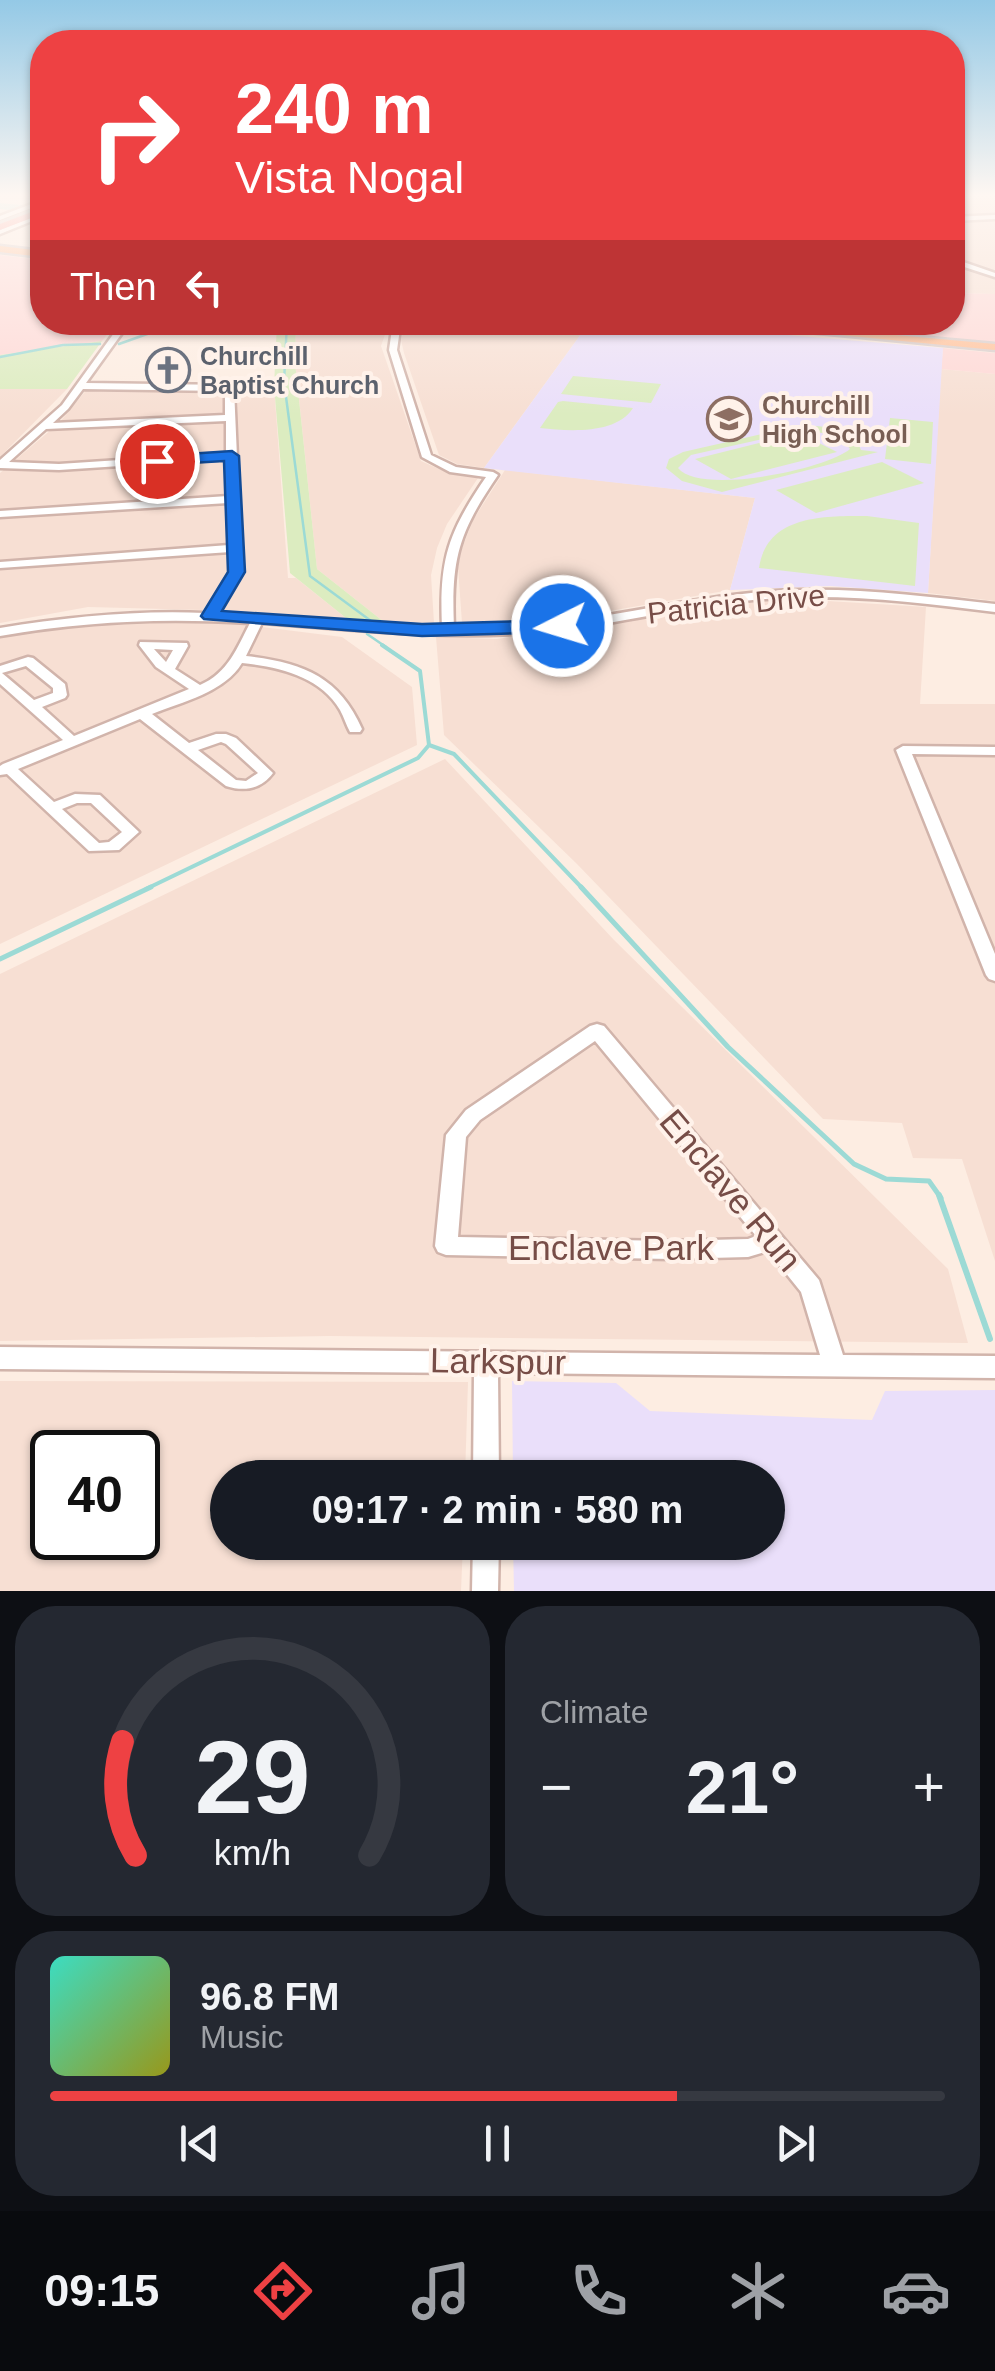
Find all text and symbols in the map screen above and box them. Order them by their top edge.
icon: right [70,70,200,200]
text: 240 m [235,70,433,148]
text: Vista Nogal [235,152,464,203]
icon: left [177,260,232,315]
text: Then [70,266,157,308]
place label: Churchill Baptist Church [200,342,379,399]
church icon: Churchill Baptist Church [145,347,191,393]
place label: Churchill High School [762,391,908,448]
school or university icon: Churchill High School [706,396,752,442]
pin [115,419,200,504]
icon: arrive [130,434,185,489]
position arrow [510,574,614,678]
street label: Patricia Drive [646,578,826,630]
street label: Enclave Run [652,1101,810,1279]
street label: Enclave Park [508,1228,715,1267]
street label: Larkspur [430,1340,567,1382]
speed limit sign: 40 [30,1430,160,1560]
text: 09:17 · 2 min · 580 m [312,1489,683,1531]
text: Climate [540,1694,648,1730]
text: 29 [195,1719,310,1835]
text: 21° [686,1745,799,1829]
text: − [540,1756,572,1818]
text: + [913,1756,945,1818]
text: km/h [214,1833,291,1873]
text: 96.8 FM [200,1976,339,2018]
text: Music [200,2019,284,2055]
icon: previous [172,2116,227,2171]
icon: pause [470,2116,525,2171]
icon: next [768,2116,823,2171]
icon: directions [248,2256,318,2326]
icon: music [406,2256,476,2326]
icon: phone [564,2256,634,2326]
icon: climate [723,2256,793,2326]
icon: car [881,2256,951,2326]
text: 09:15 [44,2265,159,2316]

